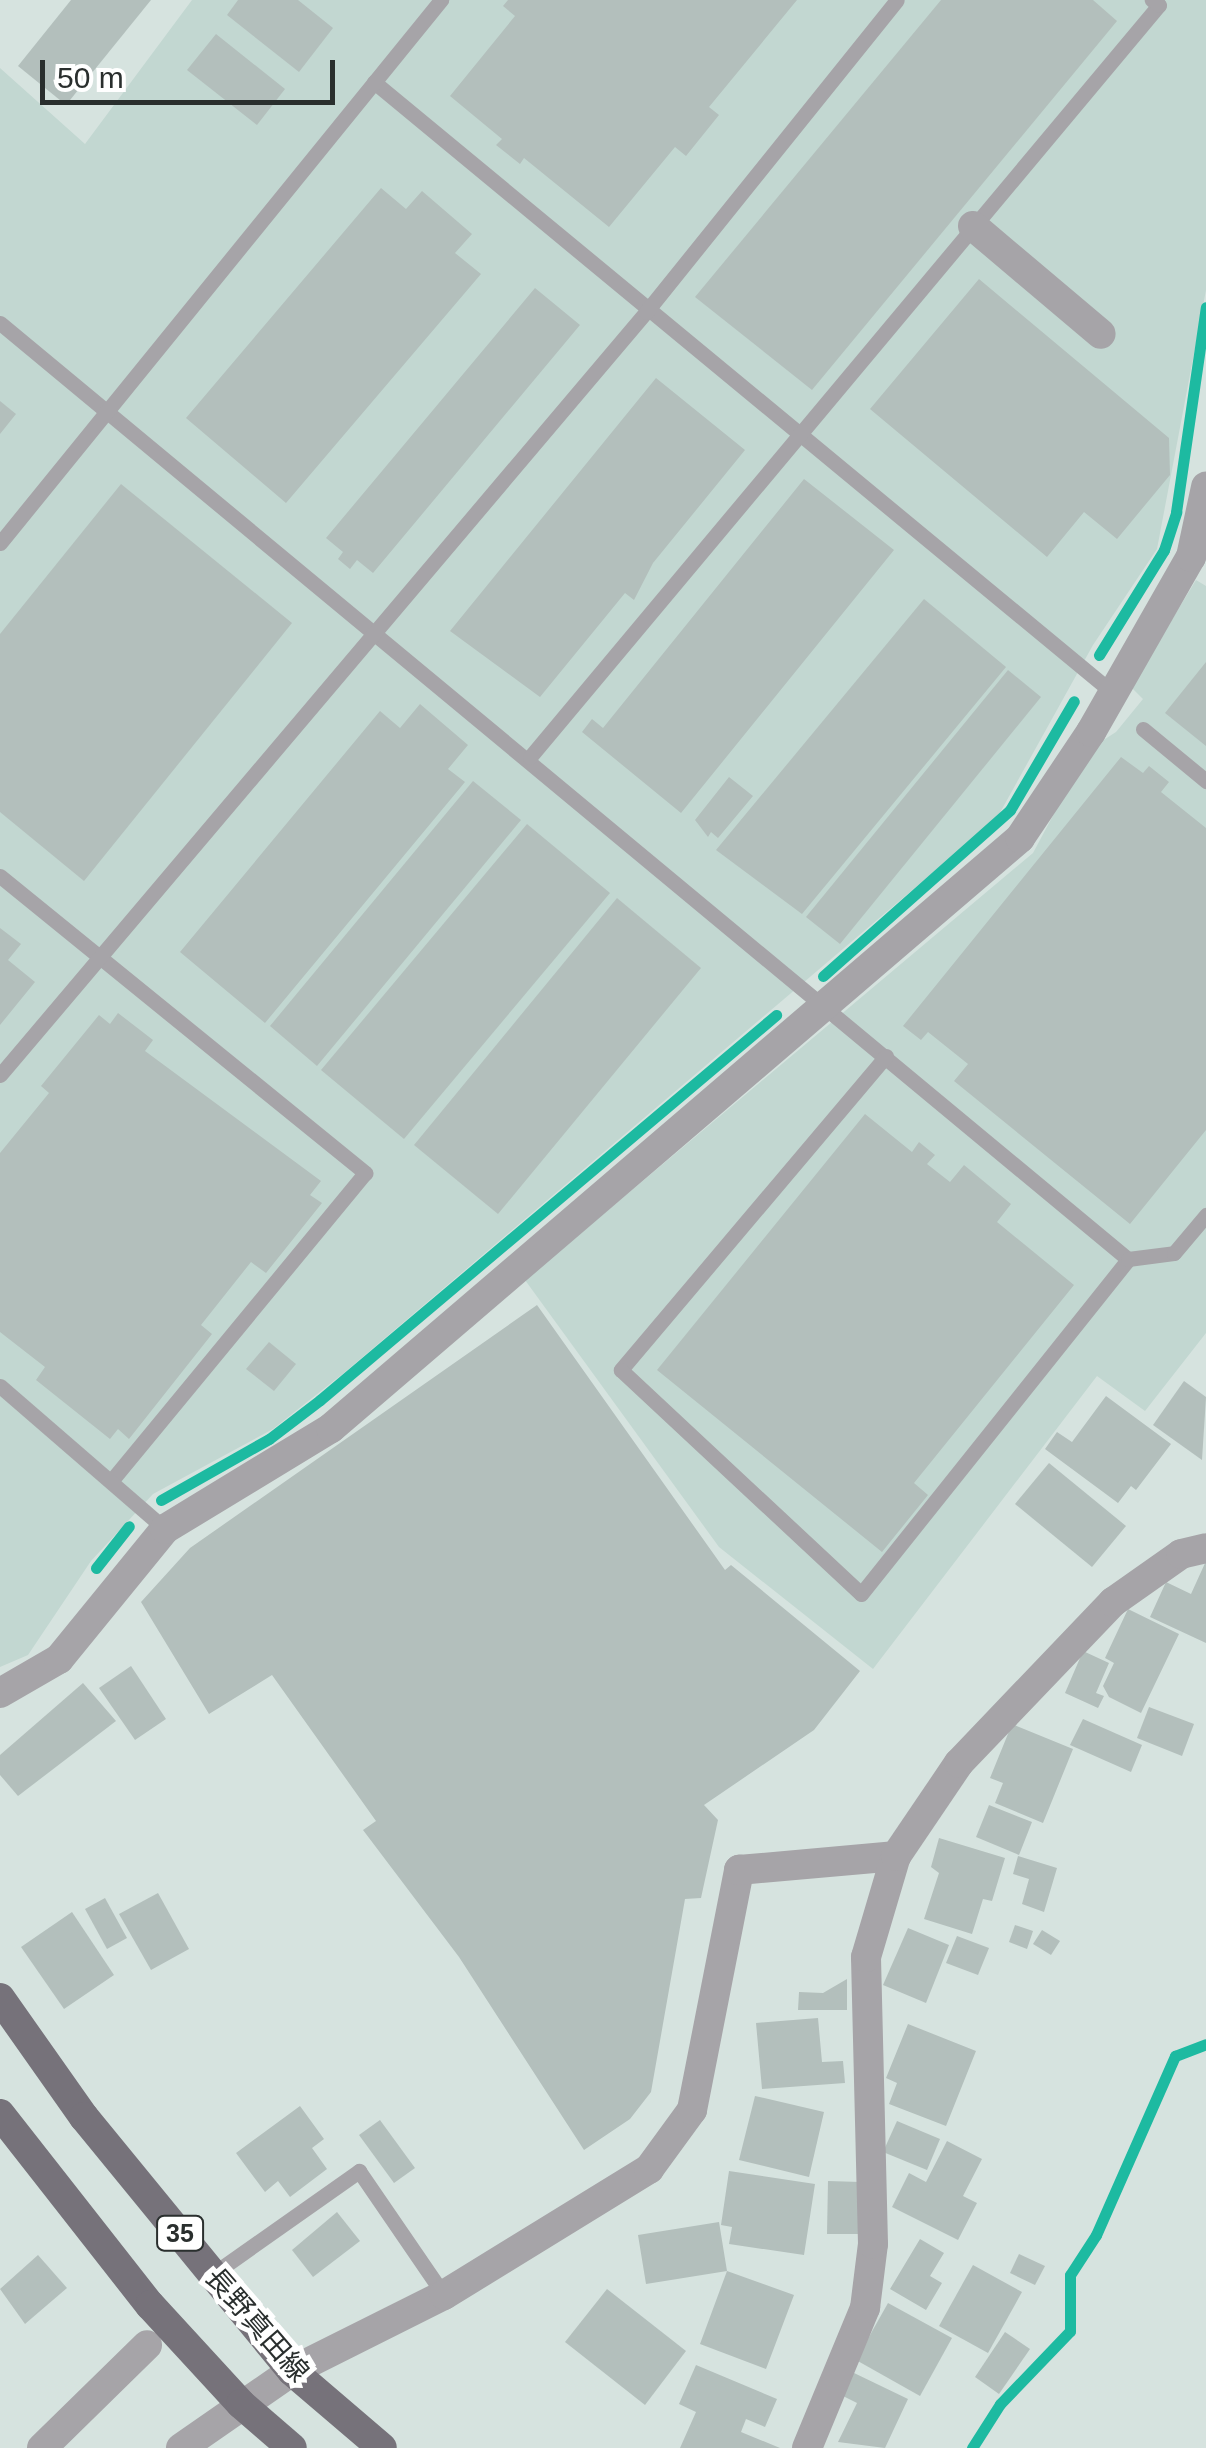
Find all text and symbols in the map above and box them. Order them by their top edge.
scale bar [45,40,340,102]
text: 50 m [57,61,124,94]
road number: 35 [155,2213,205,2253]
street label: 長野真田線 [198,2261,316,2389]

